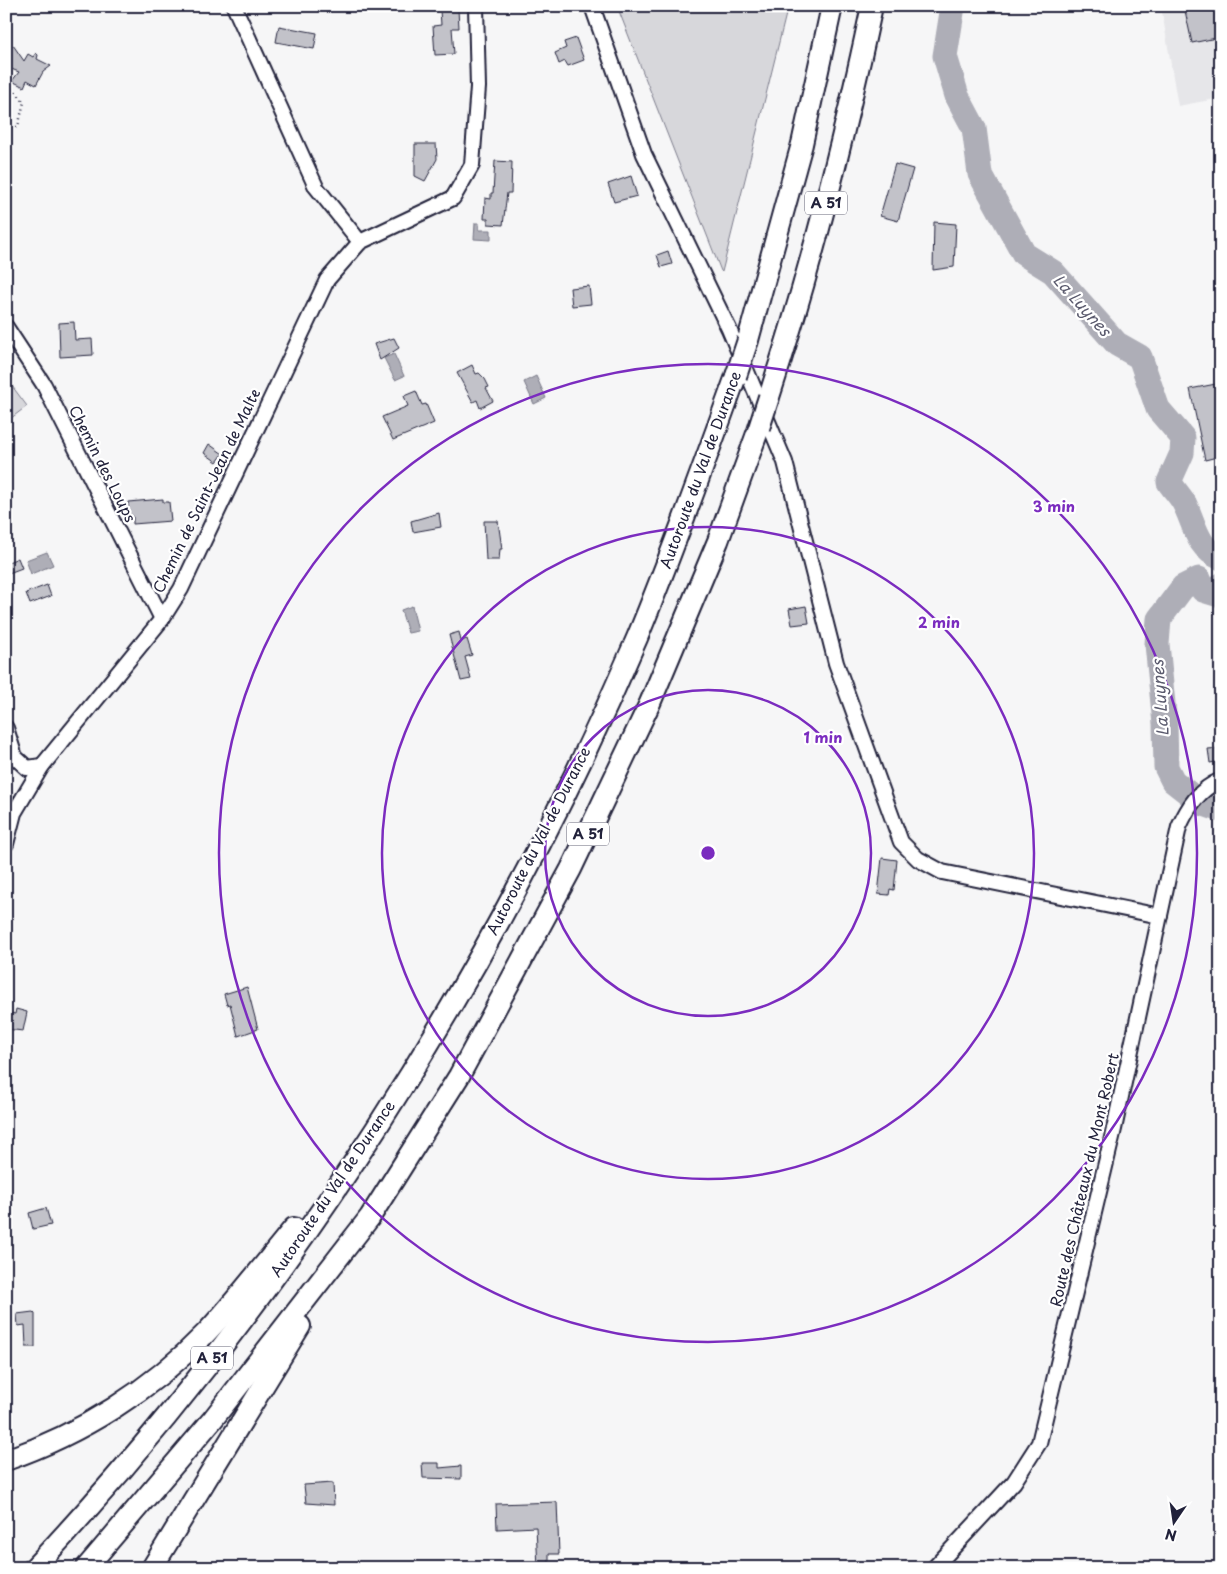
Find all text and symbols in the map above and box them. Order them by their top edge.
road number: A 51 [805,192,847,214]
water label: La Luynes [1048,268,1118,342]
street label: Autoroute du Val de Durance [653,368,746,571]
street label: Chemin de Saint-Jean de Malte [146,384,265,596]
street label: Chemin des Loups [64,401,143,526]
text: 3 min [1033,494,1075,517]
text: 2 min [918,610,960,633]
water label: La Luynes [1144,657,1174,737]
text: 1 min [804,725,842,748]
street label: Autoroute du Val de Durance [480,742,595,938]
road number: A 51 [567,822,609,846]
centre of rings [699,844,717,862]
street label: Route des Châteaux du Mont Robert [1043,1050,1124,1309]
street label: Autoroute du Val de Durance [264,1095,400,1281]
road number: A 51 [191,1346,233,1370]
north arrow [1150,1496,1200,1546]
text: N [1163,1524,1179,1547]

